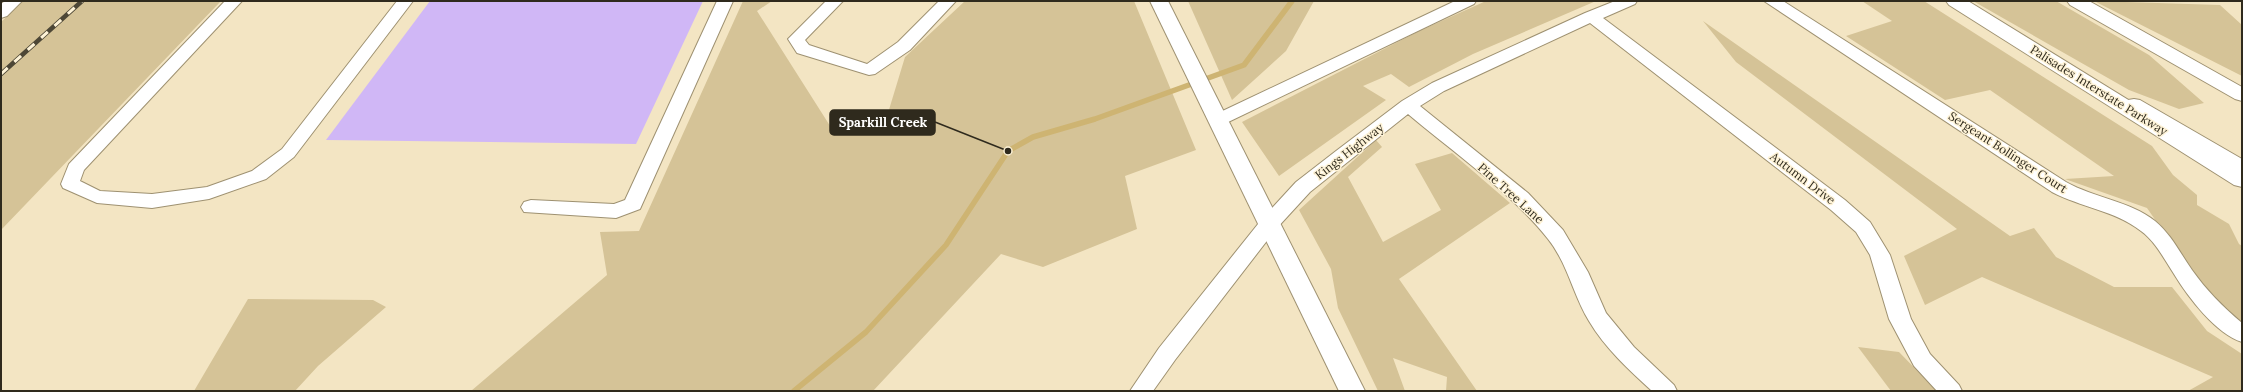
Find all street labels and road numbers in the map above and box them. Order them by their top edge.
street label: Palisades Interstate Parkway [2028,41,2171,139]
street label: Sergeant Bollinger Court [1946,108,2070,196]
street label: Kings Highway [1312,119,1387,182]
street label: Autumn Drive [1767,148,1839,208]
street label: Pine Tree Lane [1475,159,1547,227]

